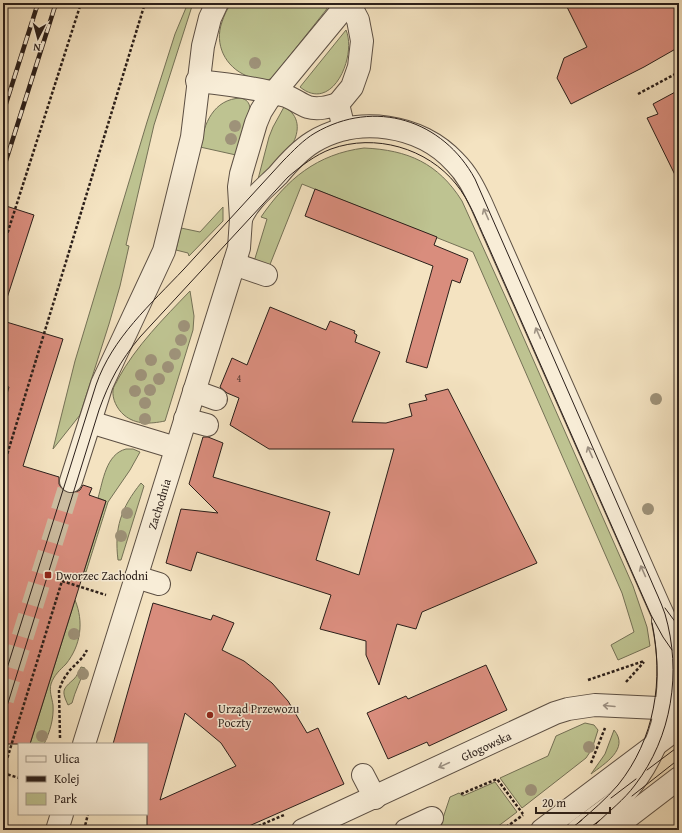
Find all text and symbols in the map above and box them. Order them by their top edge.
north arrow [18,18,58,58]
text: N [32,40,41,56]
one-way arrow [481,208,489,220]
one-way arrow [534,327,541,339]
house number: 4 [237,371,242,386]
one-way arrow [586,446,594,458]
street label: Zachodnia [143,476,175,531]
one-way arrow [639,565,646,577]
place label: Dworzec Zachodni [56,567,149,584]
marker: Dworzec Zachodni [43,570,53,580]
place label: Urząd Przewozu Poczty [218,700,300,731]
one-way arrow [603,702,616,709]
marker: Urząd Przewozu Poczty [205,710,215,720]
street label: Głogowska [458,727,514,765]
legend [18,743,148,815]
text: Ulica [54,750,80,767]
one-way arrow [438,762,450,769]
text: Kolej [54,770,79,787]
scale bar [536,789,610,815]
text: Park [54,790,78,807]
text: 20 m [542,794,566,811]

